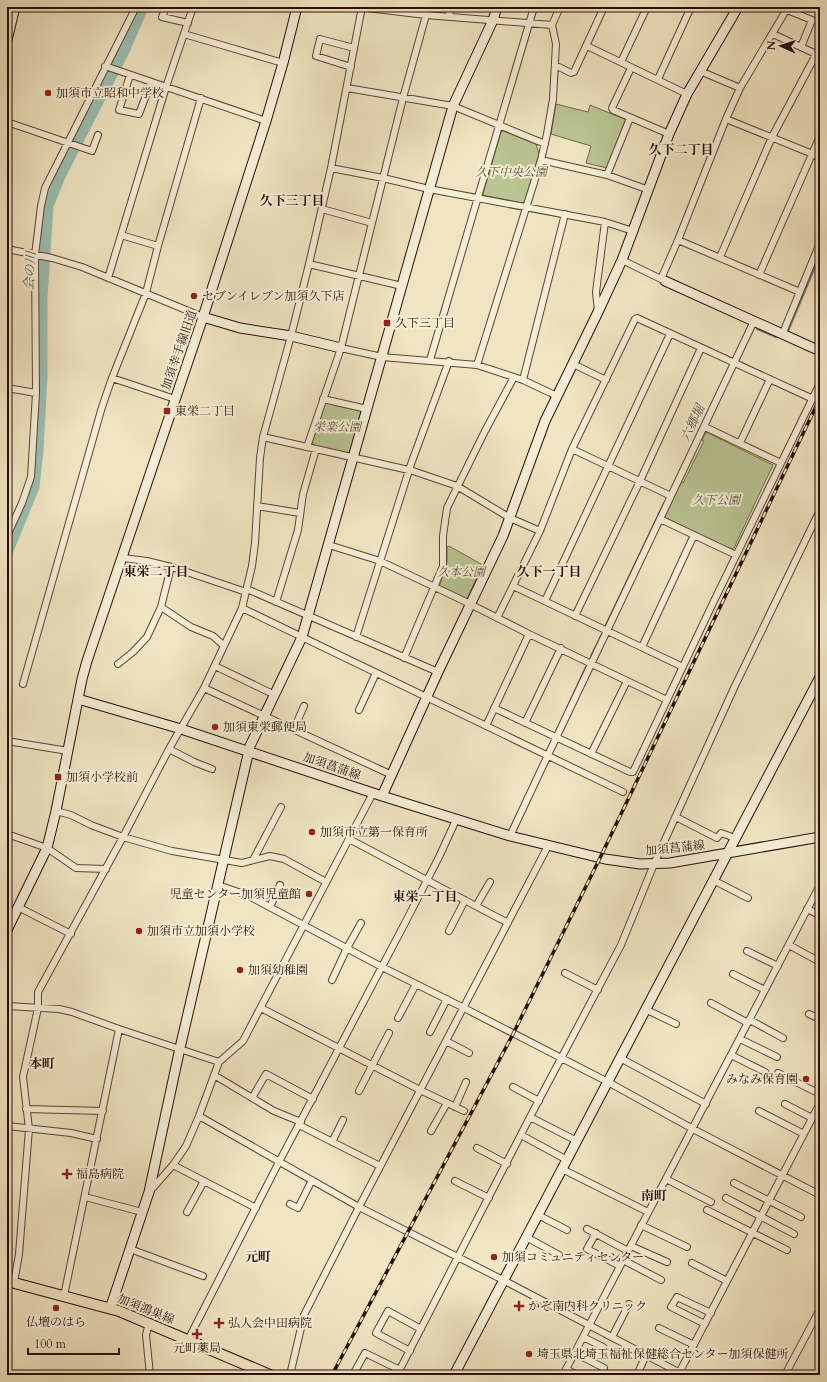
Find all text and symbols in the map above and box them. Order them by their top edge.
north arrow [761,26,801,66]
text: N [764,40,779,51]
place label: 加須市立昭和中学校 [56,85,164,101]
marker: 加須市立昭和中学校 [43,88,53,98]
district label: 久下二丁目 [648,141,714,159]
park label: 久下中央公園 [475,164,549,180]
district label: 久下三丁目 [259,192,325,210]
water label: 会の川 [20,249,40,291]
place label: セブンイレブン加須久下店 [202,288,344,304]
marker: セブンイレブン加須久下店 [189,291,199,301]
street label: 加須幸手線旧道 [158,308,200,392]
place label: 久下三丁目 [395,315,455,331]
marker: 久下三丁目 [382,318,392,328]
water label: 六郷堀 [677,400,710,445]
place label: 東栄二丁目 [175,403,235,419]
marker: 東栄二丁目 [162,406,172,416]
park label: 栄楽公園 [313,419,363,435]
park label: 久下公園 [692,492,742,508]
district label: 東栄二丁目 [123,563,189,581]
district label: 久下一丁目 [516,563,582,581]
park label: 久本公園 [437,564,487,580]
place label: 加須東栄郵便局 [223,719,307,735]
marker: 加須東栄郵便局 [210,722,220,732]
street label: 加須菖蒲線 [301,749,363,783]
place label: 加須小学校前 [66,769,138,785]
marker: 加須小学校前 [53,772,63,782]
place label: 加須市立第一保育所 [320,824,428,840]
marker: 加須市立第一保育所 [307,827,317,837]
street label: 加須菖蒲線 [644,837,706,859]
place label: 児童センター加須児童館 [169,886,301,902]
district label: 東栄一丁目 [392,888,458,906]
marker: 児童センター加須児童館 [304,889,314,899]
place label: 加須市立加須小学校 [147,923,255,939]
marker: 加須市立加須小学校 [134,926,144,936]
place label: 加須幼稚園 [248,962,308,978]
marker: 加須幼稚園 [235,965,245,975]
district label: 本町 [29,1055,55,1073]
place label: みなみ保育園 [726,1071,798,1087]
marker: みなみ保育園 [801,1074,811,1084]
place label: 福島病院 [76,1166,124,1182]
marker: 福島病院 [61,1168,73,1180]
district label: 南町 [641,1187,667,1205]
district label: 元町 [245,1248,271,1266]
place label: 加須コミュニティセンター [502,1249,644,1265]
marker: 加須コミュニティセンター [489,1252,499,1262]
street label: 加須鴻巣線 [115,1290,177,1328]
place label: かぞ南内科クリニック [528,1298,647,1314]
marker: かぞ南内科クリニック [513,1300,525,1312]
marker: 仏壇のはら [51,1303,61,1313]
place label: 仏壇のはら [26,1314,86,1330]
place label: 弘人会中田病院 [228,1315,312,1331]
marker: 弘人会中田病院 [213,1317,225,1329]
marker: 元町薬局 [192,1329,202,1339]
scale bar [28,1330,119,1356]
text: 100 m [34,1336,67,1352]
place label: 元町薬局 [173,1340,221,1356]
place label: 埼玉県北埼玉福祉保健総合センター加須保健所 [537,1346,789,1362]
marker: 埼玉県北埼玉福祉保健総合センター加須保健所 [524,1349,534,1359]

